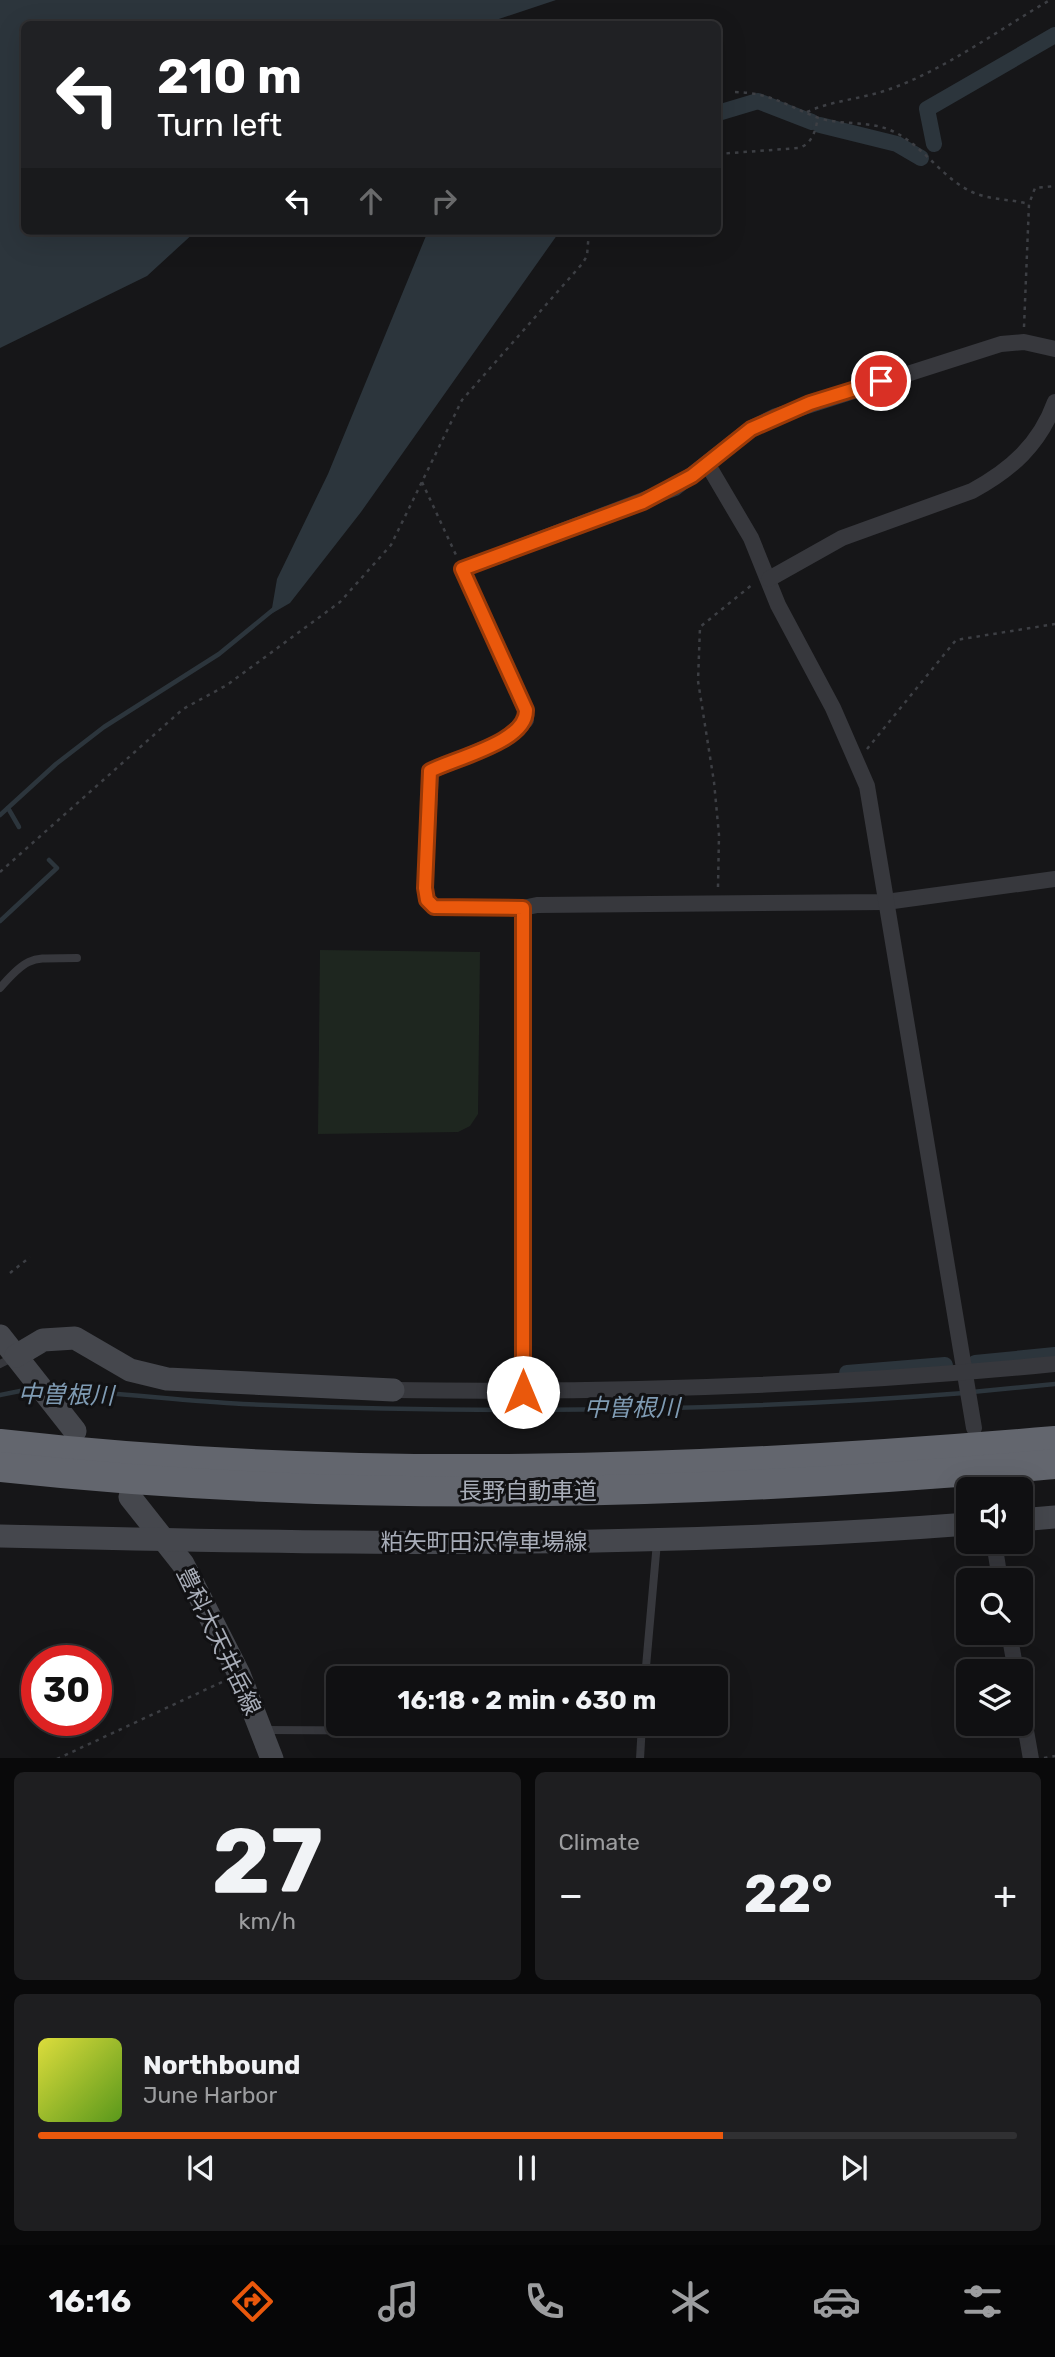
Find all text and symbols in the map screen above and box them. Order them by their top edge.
text: 210 m [157,47,302,105]
icon: left [42,49,133,140]
text: Turn left [157,106,282,144]
icon: left [279,182,317,220]
icon: ahead [352,182,390,220]
icon: right [425,182,463,220]
pin [851,351,911,411]
icon: arrive [862,362,900,400]
position arrow [486,1355,560,1429]
water label: 中曽根川 [18,1380,117,1410]
water label: 中曽根川 [584,1394,683,1422]
street label: 長野自動車道 [459,1477,597,1505]
map controls [956,1477,1033,1736]
button: sound [956,1477,1033,1554]
street label: 粕矢町田沢停車場線 [381,1528,588,1556]
street label: 豊科大天井岳線 [171,1563,267,1719]
button: search [956,1568,1033,1645]
speed limit sign: 30 [21,1645,112,1736]
button: layers [956,1659,1033,1736]
text: 16:18 · 2 min · 630 m [398,1685,656,1716]
text: 27 [212,1807,323,1915]
text: Climate [559,1828,640,1856]
text: 22° [744,1863,833,1925]
text: − [559,1872,583,1918]
text: + [993,1872,1017,1918]
text: km/h [239,1907,296,1935]
text: Northbound [143,2050,301,2081]
text: June Harbor [143,2081,277,2109]
icon: previous [182,2149,220,2187]
icon: pause [508,2149,546,2187]
icon: next [835,2149,873,2187]
icon: directions [228,2277,277,2326]
icon: music [374,2277,423,2326]
icon: phone [520,2277,569,2326]
icon: climate [666,2277,715,2326]
icon: car [812,2277,861,2326]
icon: filters [958,2277,1007,2326]
text: 16:16 [48,2282,131,2320]

